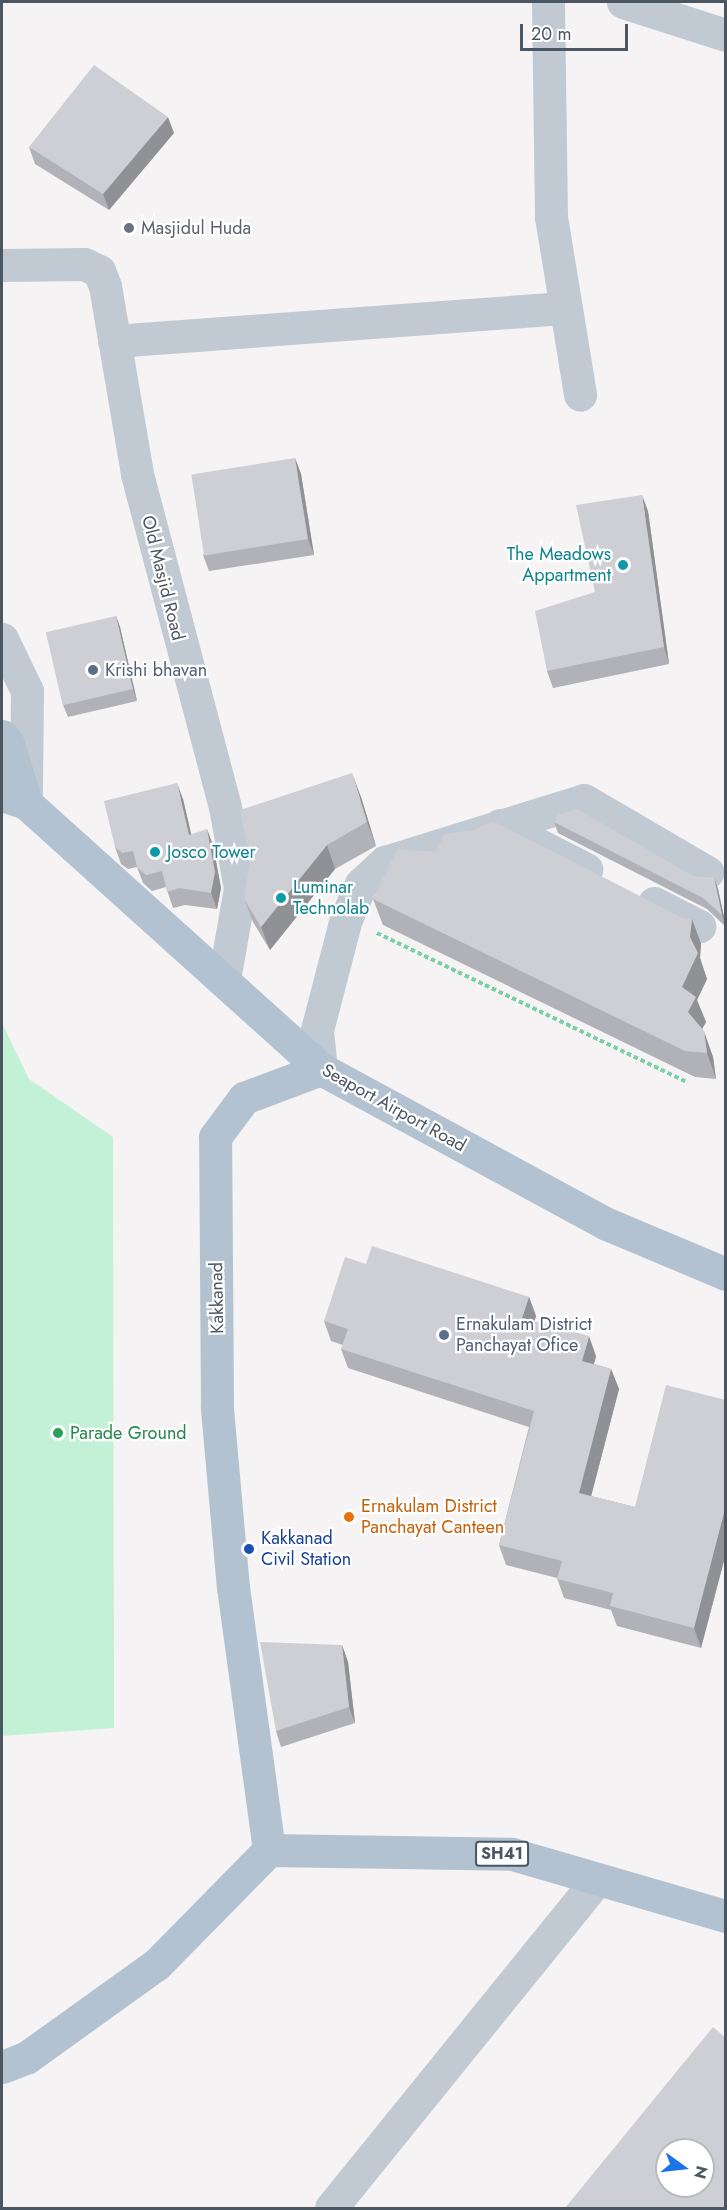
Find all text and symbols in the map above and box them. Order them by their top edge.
scale bar [523,12,631,50]
text: 20 m [531,21,571,47]
place label: Masjidul Huda [141,217,251,239]
marker: Masjidul Huda [122,221,136,235]
street label: Old Masjid Road [137,513,189,643]
place label: The Meadows Appartment [507,544,611,586]
marker: The Meadows Appartment [616,558,630,572]
place label: Krishi bhavan [105,659,207,681]
marker: Krishi bhavan [86,663,100,677]
place label: Josco Tower [167,841,256,863]
marker: Josco Tower [148,845,162,859]
place label: Luminar Technolab [293,877,369,920]
marker: Luminar Technolab [274,891,288,905]
street label: Seaport Airport Road [318,1059,470,1157]
street label: Kakkanad [206,1262,228,1334]
place label: Ernakulam District Panchayat Ofice [456,1314,592,1356]
marker: Ernakulam District Panchayat Ofice [437,1328,451,1342]
place label: Parade Ground [70,1422,187,1444]
marker: Parade Ground [51,1426,65,1440]
place label: Ernakulam District Panchayat Canteen [361,1496,504,1538]
marker: Ernakulam District Panchayat Canteen [342,1510,356,1524]
place label: Kakkanad Civil Station [261,1528,351,1570]
marker: Kakkanad Civil Station [242,1542,256,1556]
road number: SH41 [475,1841,529,1867]
north arrow [655,2138,715,2198]
text: N [688,2163,714,2181]

